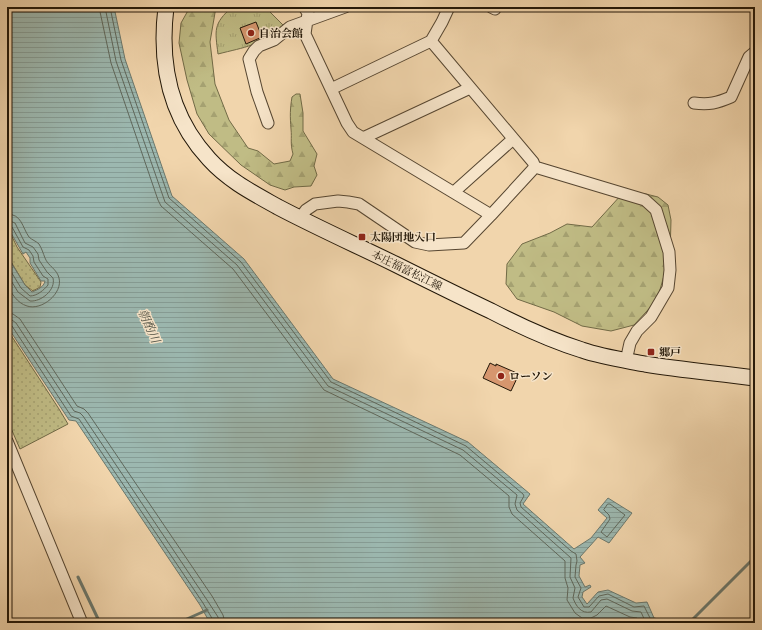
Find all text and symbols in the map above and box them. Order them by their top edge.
place label: 自治会館 [259,26,303,40]
marker: 自治会館 [246,28,256,38]
place label: 太陽団地入口 [370,230,436,244]
marker: 太陽団地入口 [357,232,367,242]
street label: 本庄福富松江線 [369,247,445,293]
water label: 朝酌川 [135,306,164,347]
place label: 郷戸 [659,345,681,359]
marker: 郷戸 [646,347,656,357]
place label: ローソン [509,369,553,383]
marker: ローソン [496,371,506,381]

